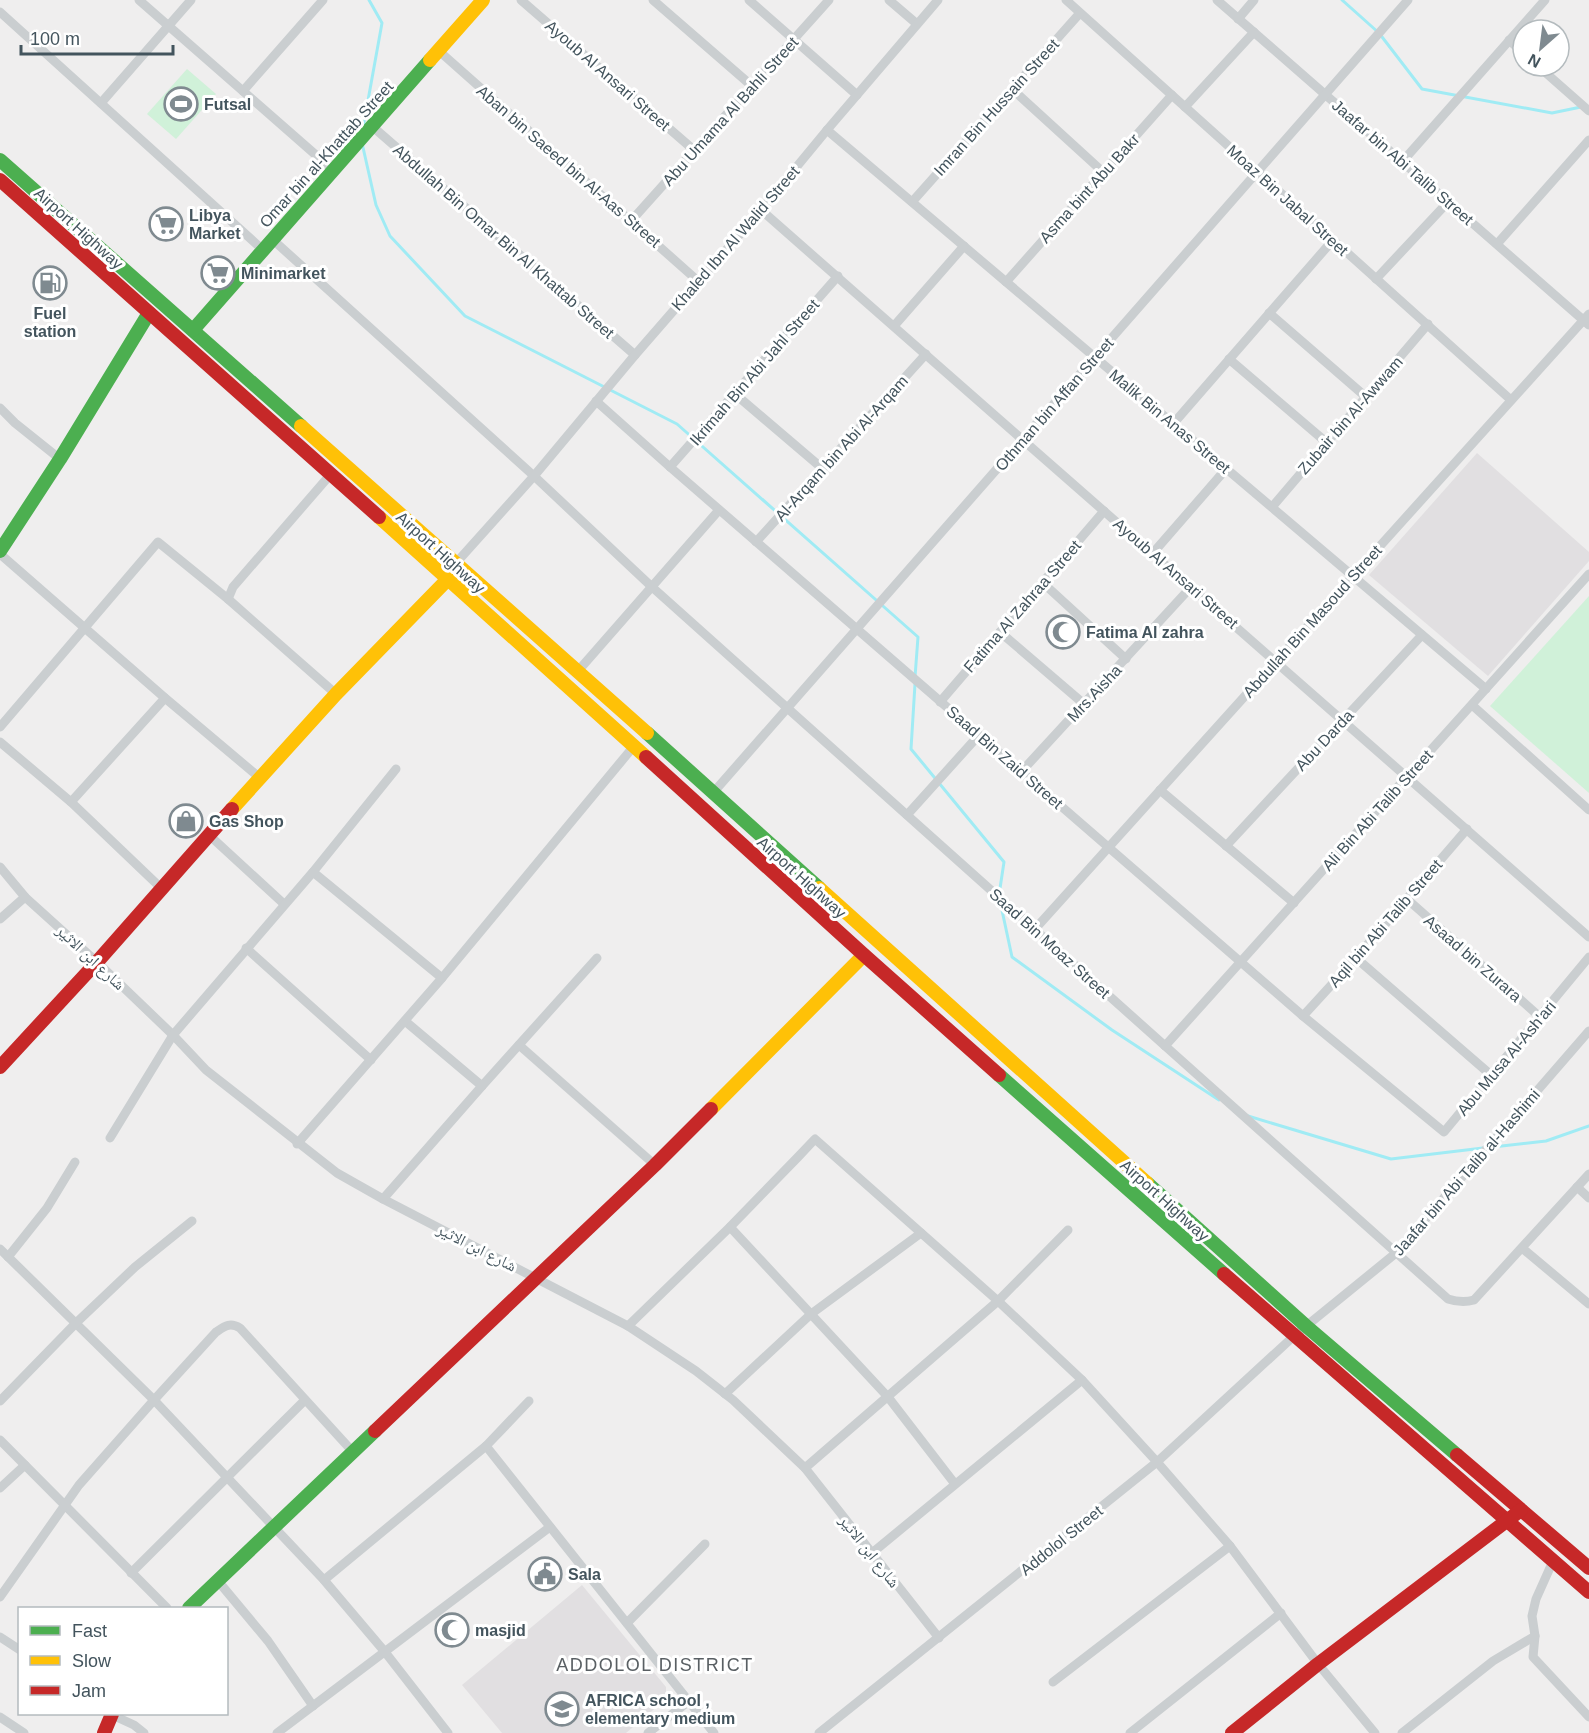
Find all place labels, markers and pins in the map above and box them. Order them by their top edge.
sports icon: Futsal [163,86,199,122]
place label: Futsal [204,96,251,113]
supermarket icon: Libya Market [148,206,184,242]
place label: Libya Market [189,207,241,242]
supermarket icon: Minimarket [200,255,236,291]
fuel station icon: Fuel station [32,265,68,301]
place label: Minimarket [241,265,326,282]
place label: Fuel station [24,305,76,340]
mosque icon: Fatima Al zahra [1045,614,1081,650]
place label: Fatima Al zahra [1086,624,1204,641]
shop icon: Gas Shop [168,803,204,839]
place label: Gas Shop [209,813,284,830]
public building icon: Sala [527,1556,563,1592]
place label: Sala [568,1566,601,1583]
mosque icon: masjid [434,1612,470,1648]
place label: masjid [475,1622,526,1639]
school or university icon: AFRICA school , elementary medium [544,1691,580,1727]
place label: AFRICA school , elementary medium [585,1692,735,1727]

